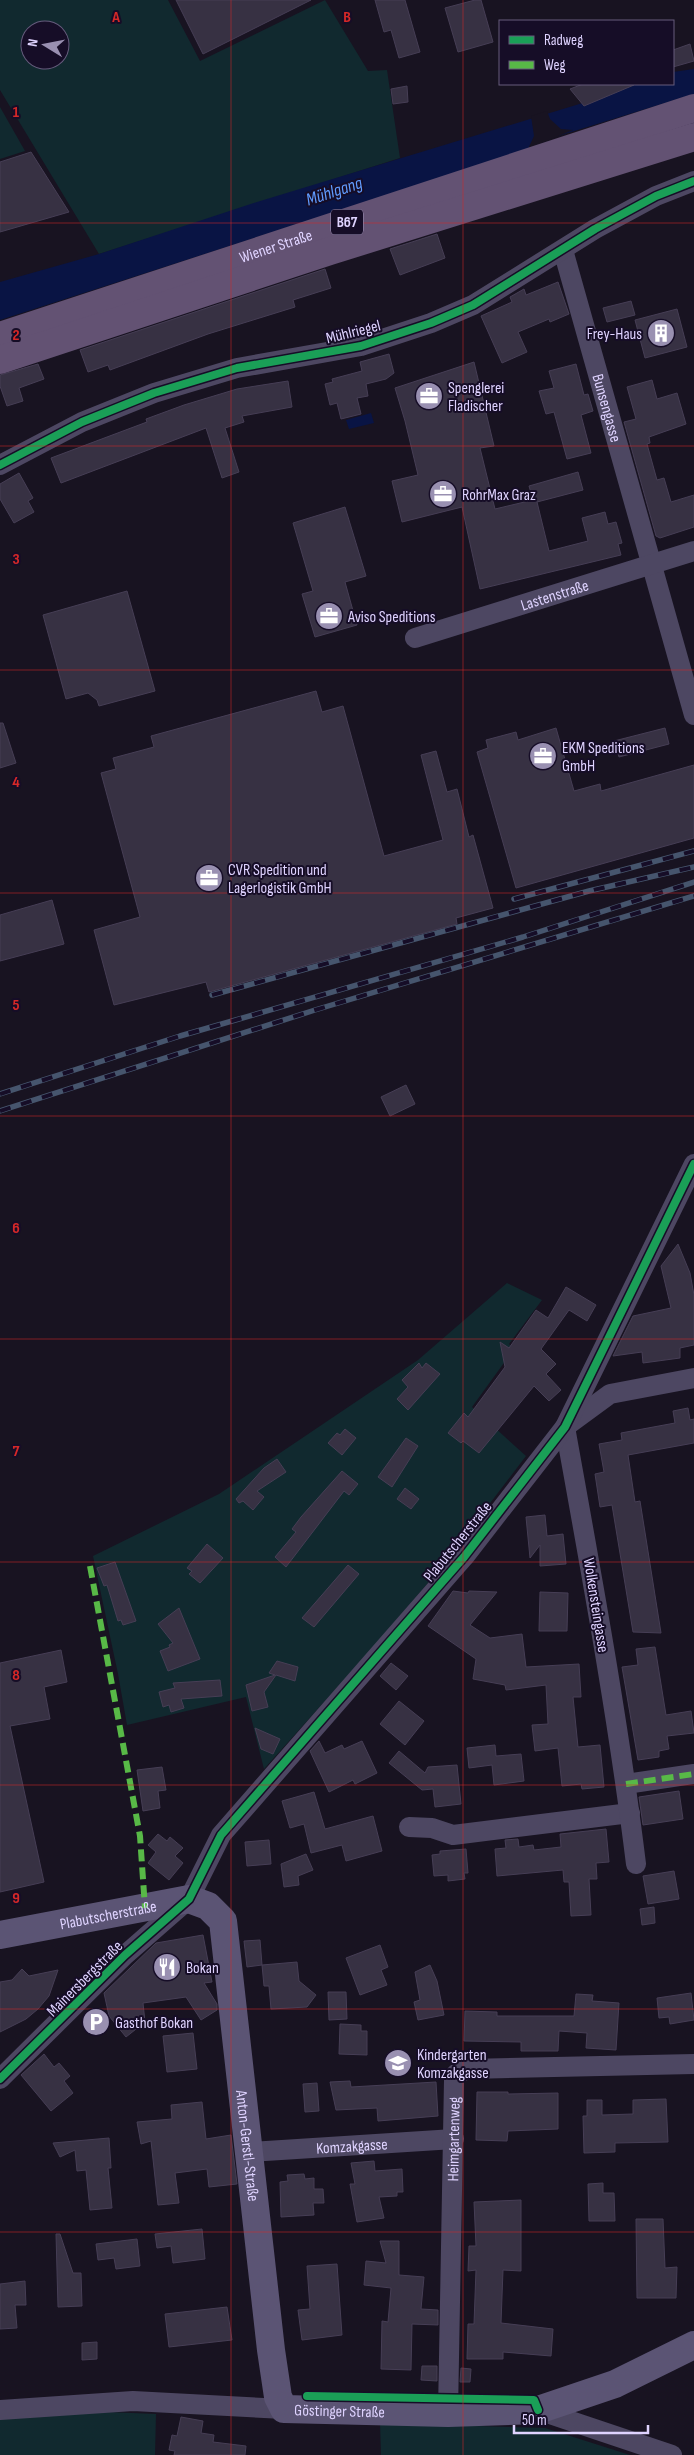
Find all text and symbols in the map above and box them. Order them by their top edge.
text: A [111,8,120,27]
text: B [343,8,351,27]
north arrow [20,20,70,70]
legend [499,20,674,85]
text: Radweg [544,31,583,50]
text: N [24,38,42,48]
text: Weg [544,56,566,75]
text: 1 [13,103,20,122]
water label: Mühlgang [303,172,366,210]
road number: B67 [331,210,363,234]
street label: Wiener Straße [237,226,315,268]
street label: Mühlriegel [324,316,383,348]
building icon: Frey-Haus [646,318,676,348]
place label: Frey-Haus [587,325,642,344]
text: 2 [12,326,20,345]
street label: Bunsengasse [587,372,625,444]
place label: Spenglerei Fladischer [448,379,504,416]
office icon: Spenglerei Fladischer [414,381,444,411]
office icon: RohrMax Graz [428,479,458,509]
place label: RohrMax Graz [462,486,536,505]
text: 3 [12,550,20,569]
street label: Lastenstraße [518,576,591,615]
office icon: Aviso Speditions [314,601,344,631]
place label: Aviso Speditions [347,608,436,627]
place label: EKM Speditions GmbH [562,739,645,776]
office icon: EKM Speditions GmbH [528,741,558,771]
text: 4 [12,773,20,792]
place label: CVR Spedition und Lagerlogistik GmbH [228,861,332,898]
office icon: CVR Spedition und Lagerlogistik GmbH [194,863,224,893]
text: 5 [12,996,20,1015]
text: 6 [12,1219,20,1238]
text: 7 [13,1442,20,1461]
street label: Plabutscherstraße [420,1498,496,1586]
street label: Wolkensteingasse [579,1556,612,1654]
text: 8 [12,1666,20,1685]
text: 9 [12,1889,20,1908]
street label: Plabutscherstraße [58,1897,158,1934]
street label: Mainersbergstraße [43,1937,127,2021]
restaurant icon: Bokan [152,1952,182,1982]
place label: Bokan [186,1959,219,1978]
parking icon: Gasthof Bokan [81,2007,111,2037]
place label: Gasthof Bokan [115,2014,193,2033]
place label: Kindergarten Komzakgasse [417,2046,489,2083]
school or university icon: Kindergarten Komzakgasse [383,2048,413,2078]
street label: Anton-Gerstl-Straße [231,2088,262,2203]
street label: Heimgartenweg [444,2097,465,2182]
street label: Komzakgasse [316,2135,388,2159]
street label: Göstinger Straße [294,2401,385,2422]
scale bar [514,2402,648,2434]
text: 50 m [522,2411,547,2430]

